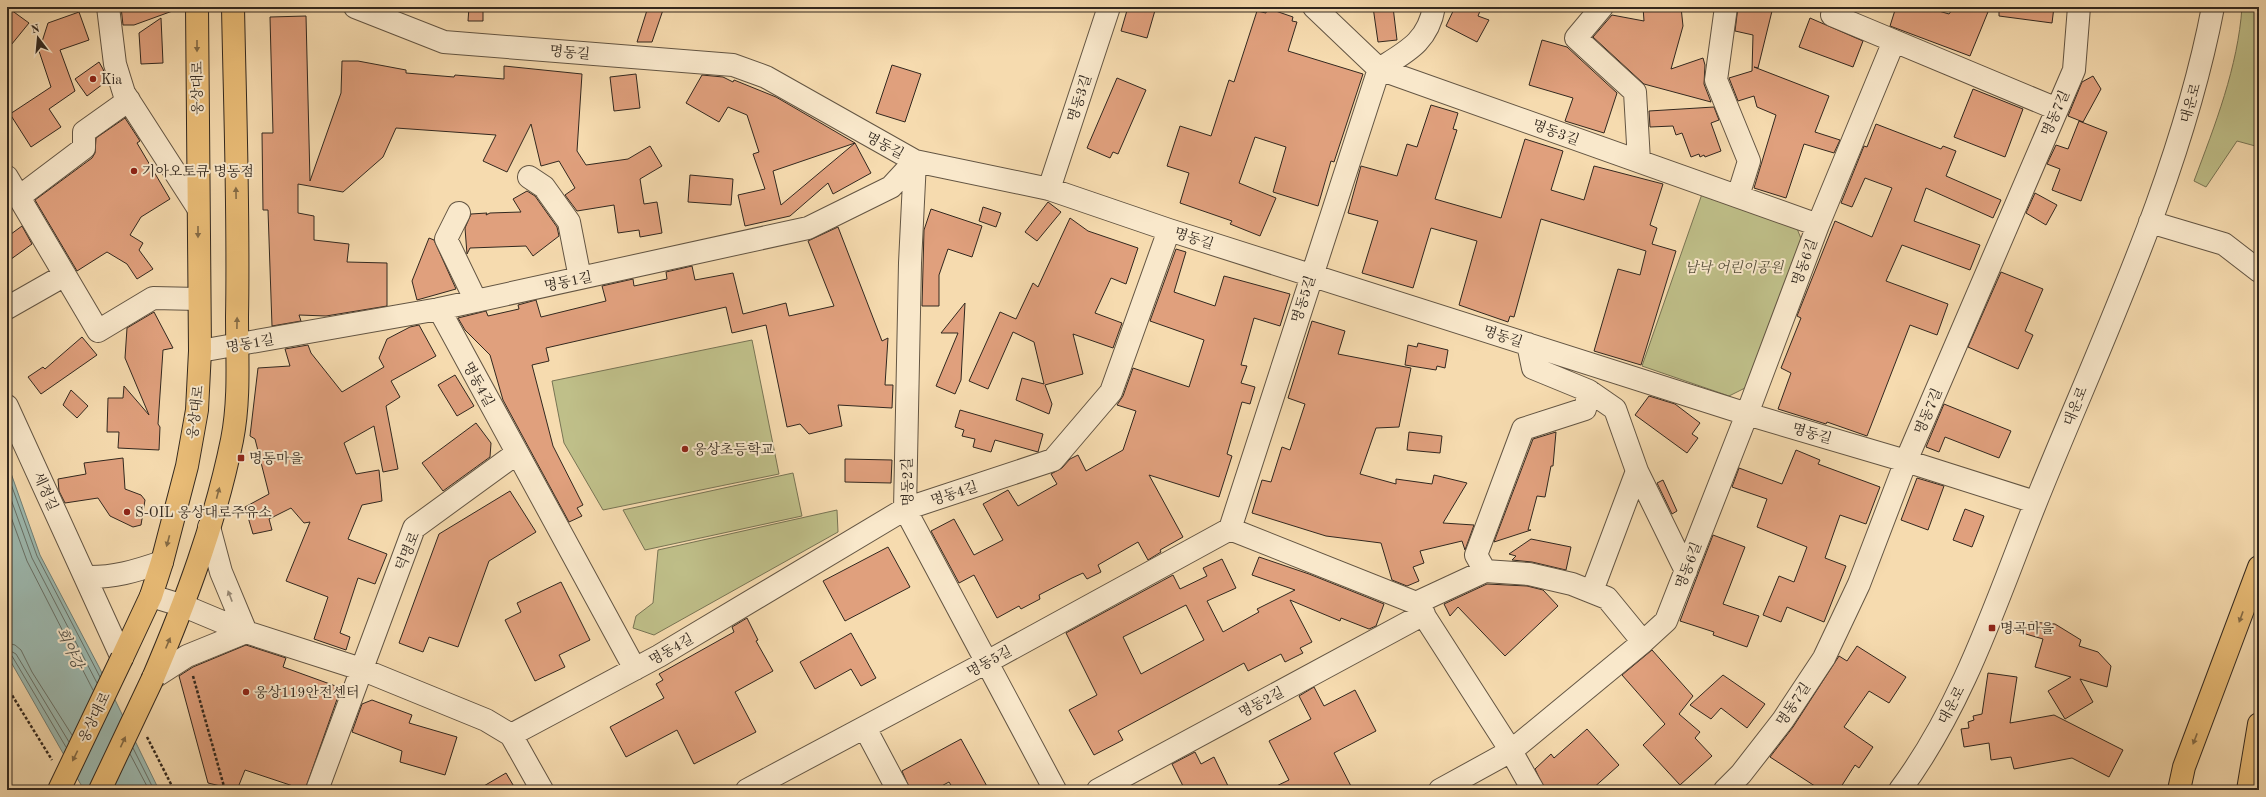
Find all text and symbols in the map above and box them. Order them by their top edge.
north arrow [18,18,58,58]
text: N [30,23,42,36]
one-way arrow [194,40,200,53]
street label: 명동길 [549,43,591,62]
street label: 웅상대로 [190,60,205,115]
place label: Kia [101,73,122,87]
street label: 명동3길 [1065,73,1094,124]
marker: Kia [88,74,98,84]
street label: 대운로 [2178,81,2203,125]
street label: 명동7길 [2039,88,2072,139]
street label: 명동3길 [1530,117,1581,148]
street label: 명동길 [863,129,906,162]
place label: 기아오토큐 명동점 [142,164,254,179]
marker: 기아오토큐 명동점 [129,166,139,176]
one-way arrow [233,186,239,199]
street label: 명동길 [1172,225,1215,252]
one-way arrow [195,226,201,239]
street label: 명동6길 [1789,237,1820,288]
park label: 남낙 어린이공원 [1685,260,1785,275]
street label: 명동1길 [543,269,593,294]
street label: 명동5길 [1289,274,1318,325]
one-way arrow [234,316,240,329]
street label: 명동길 [1481,323,1524,350]
street label: 명동1길 [225,332,275,355]
street label: 명동4길 [460,359,497,409]
street label: 웅상대로 [185,384,206,440]
street label: 대운로 [2061,384,2090,428]
street label: 명동7길 [1912,386,1945,437]
street label: 명동길 [1790,421,1833,446]
place label: 웅상초등학교 [693,442,775,457]
marker: 웅상초등학교 [680,444,690,454]
place label: 명동마을 [249,451,304,466]
marker: 명동마을 [236,453,246,463]
street label: 명동2길 [900,458,915,506]
street label: 세정길 [30,470,61,513]
street label: 명동4길 [929,479,980,508]
one-way arrow [215,487,221,499]
place label: S-OIL 웅상대로주유소 [135,505,273,520]
marker: S-OIL 웅상대로주유소 [122,507,132,517]
street label: 덕명로 [393,529,422,573]
one-way arrow [164,534,170,547]
street label: 명동6길 [1673,540,1704,591]
one-way arrow [226,590,232,602]
one-way arrow [2237,611,2243,623]
place label: 명곡마을 [2000,621,2055,636]
marker: 명곡마을 [1987,623,1997,633]
water label: 회야강 [53,625,87,674]
street label: 명동4길 [646,631,696,668]
one-way arrow [165,637,171,648]
street label: 명동5길 [964,643,1014,680]
street label: 명동7길 [1774,680,1813,729]
street label: 대운로 [1935,683,1968,727]
street label: 명동2길 [1236,684,1286,720]
place label: 웅상119안전센터 [254,685,360,700]
marker: 웅상119안전센터 [241,687,251,697]
street label: 웅상대로 [76,689,113,745]
one-way arrow [2191,733,2197,745]
one-way arrow [120,736,126,748]
one-way arrow [72,751,78,762]

